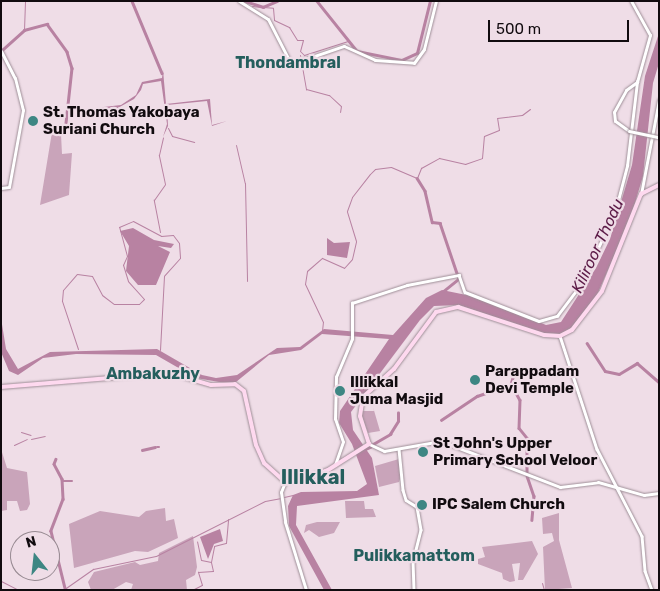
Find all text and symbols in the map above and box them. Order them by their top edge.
scale bar [490,10,631,42]
text: 500 m [496,20,541,38]
district label: Thondambral [235,53,341,73]
place label: St. Thomas Yakobaya Suriani Church [43,103,200,138]
marker: St. Thomas Yakobaya Suriani Church [27,115,39,127]
water label: Kiliroor Thodu [568,196,628,296]
place label: Parappadam Devi Temple [485,362,579,397]
district label: Ambakuzhy [106,364,200,384]
place label: Illikkal Juma Masjid [350,373,443,408]
marker: Parappadam Devi Temple [469,374,481,386]
marker: Illikkal Juma Masjid [334,385,346,397]
place label: St John's Upper Primary School Veloor [433,434,598,469]
marker: St John's Upper Primary School Veloor [417,446,429,458]
district label: Illikkal [281,465,345,489]
place label: IPC Salem Church [432,496,565,514]
marker: IPC Salem Church [416,499,428,511]
north arrow [10,531,60,581]
text: N [24,533,38,552]
district label: Pulikkamattom [353,546,475,566]

